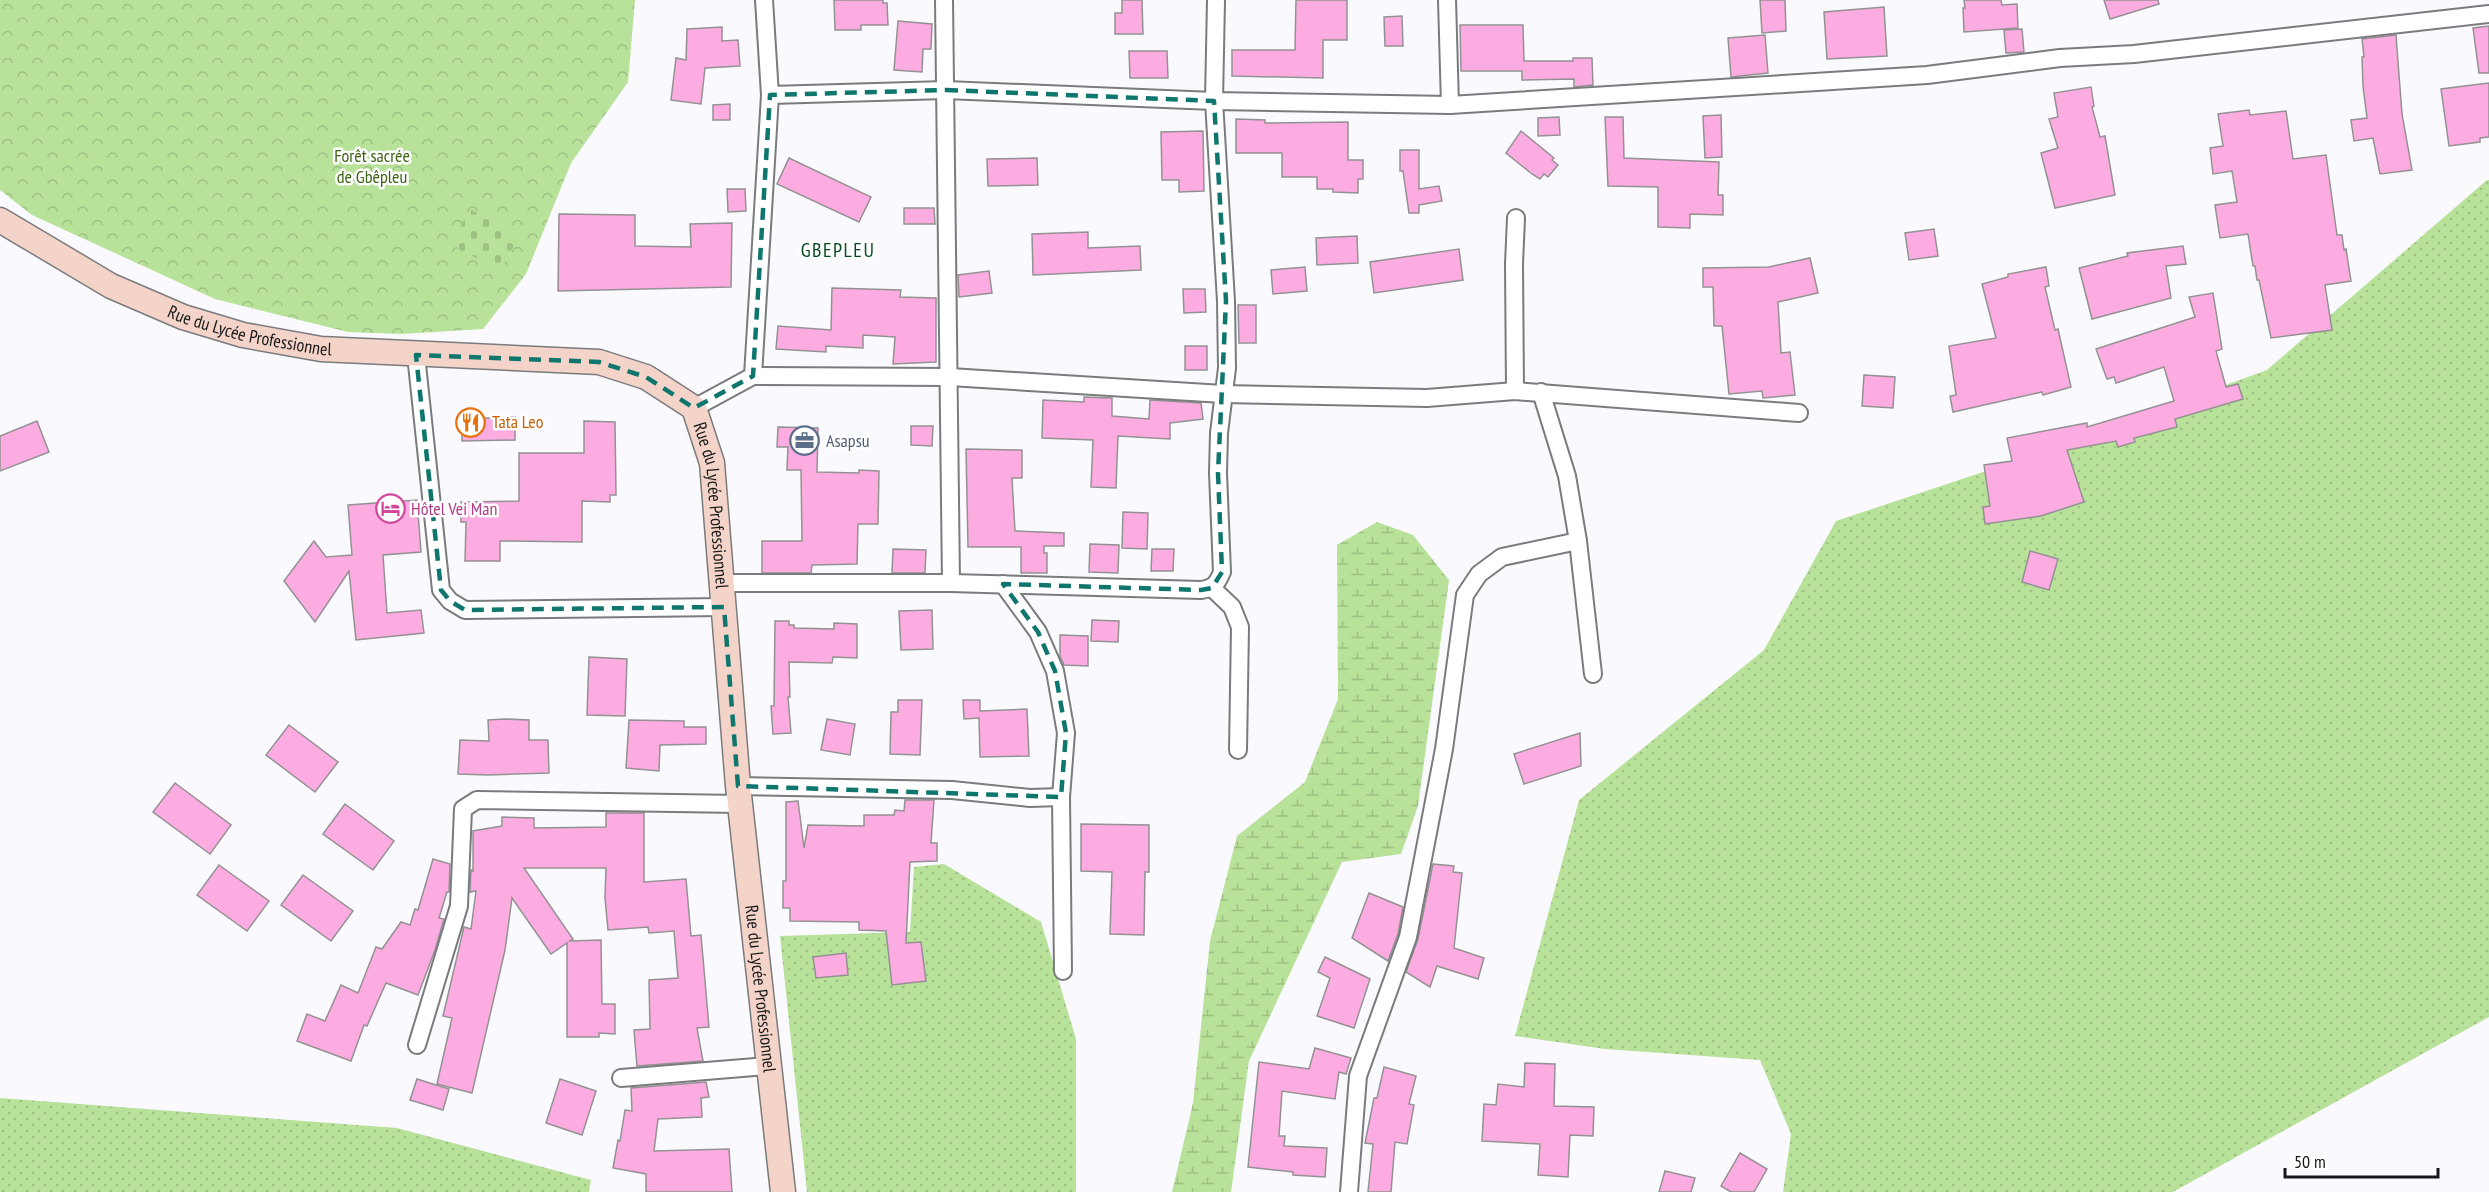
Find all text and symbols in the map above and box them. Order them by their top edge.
park label: Forêt sacrée de Gbêpleu [334,144,410,188]
district label: GBEPLEU [801,237,875,263]
street label: Rue du Lycée Professionnel [164,300,333,361]
restaurant icon: Tata Leo [455,406,487,438]
place label: Tata Leo [492,410,544,433]
street label: Rue du Lycée Professionnel [688,419,734,590]
office icon: Asapsu [789,425,821,457]
place label: Asapsu [826,429,870,452]
hotel icon: Hôtel Vei Man [374,493,406,525]
place label: Hôtel Vei Man [411,497,497,520]
street label: Rue du Lycée Professionnel [740,904,782,1074]
scale bar [2285,1141,2438,1179]
text: 50 m [2294,1150,2326,1173]

